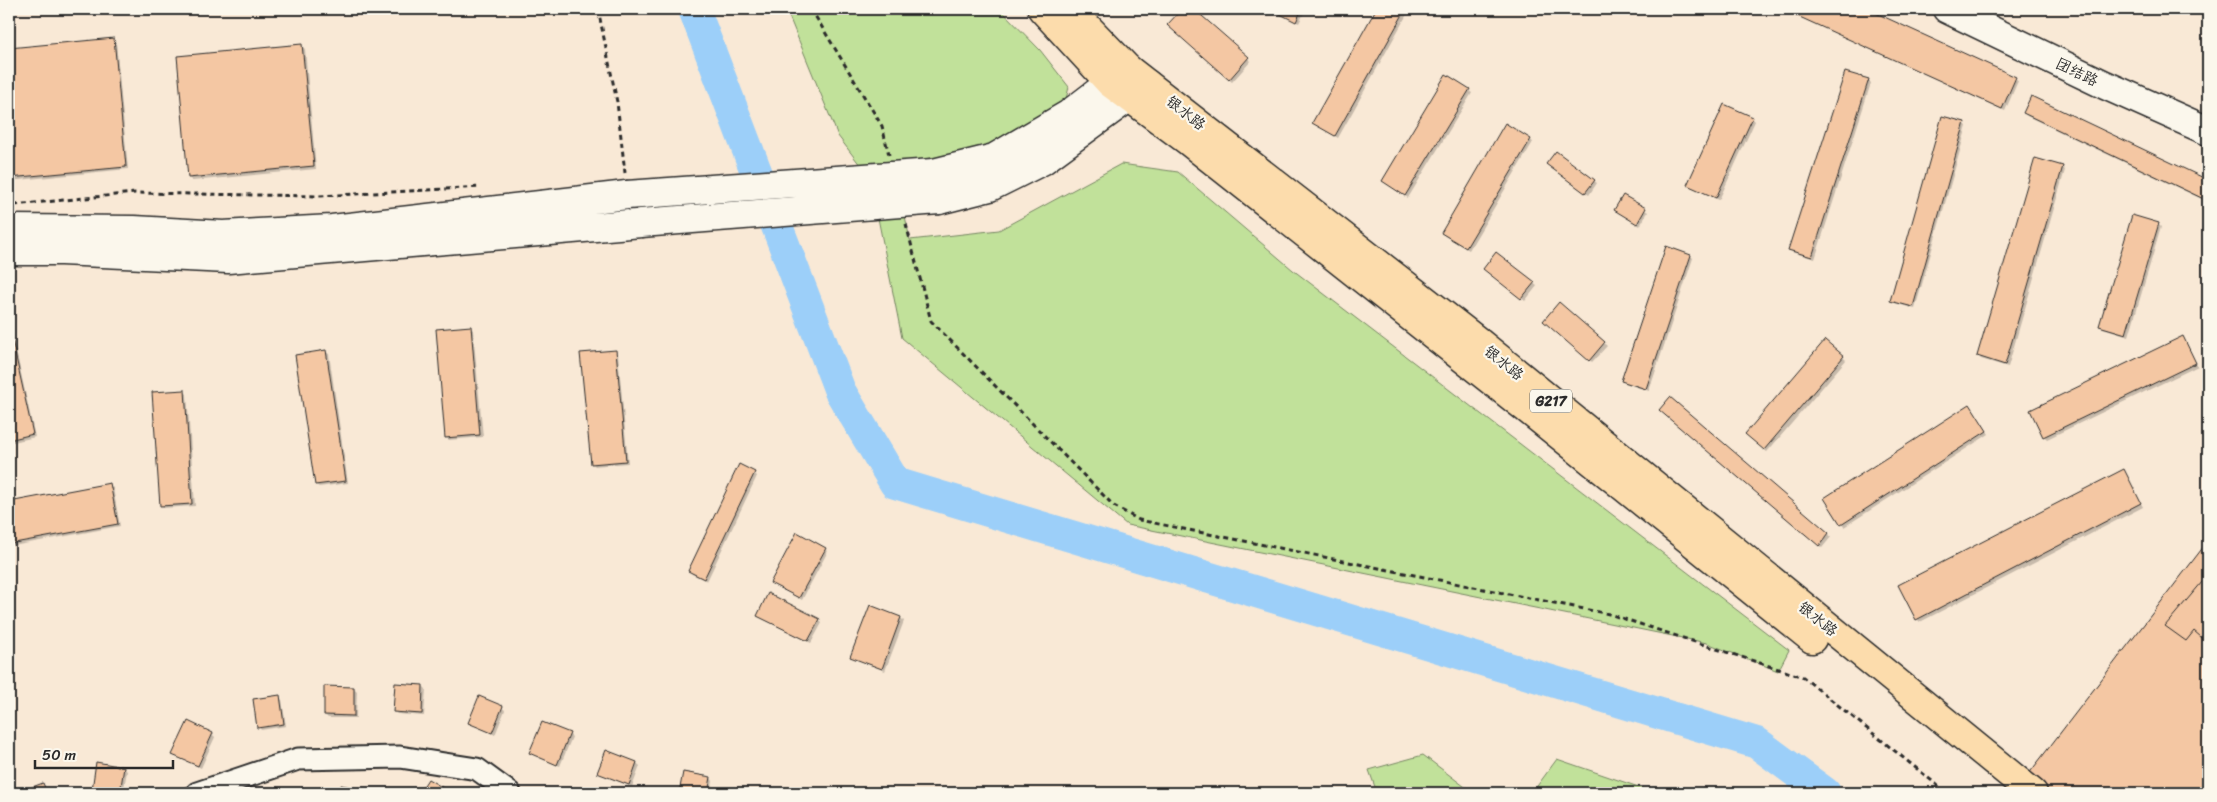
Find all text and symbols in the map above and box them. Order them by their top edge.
street label: 团结路 [2051,50,2103,94]
street label: 银水路 [1160,89,1212,137]
street label: 银水路 [1478,339,1530,387]
road number: G217 [1530,390,1572,412]
street label: 银水路 [1792,595,1844,643]
scale bar [35,737,172,769]
text: 50 m [42,742,77,768]

